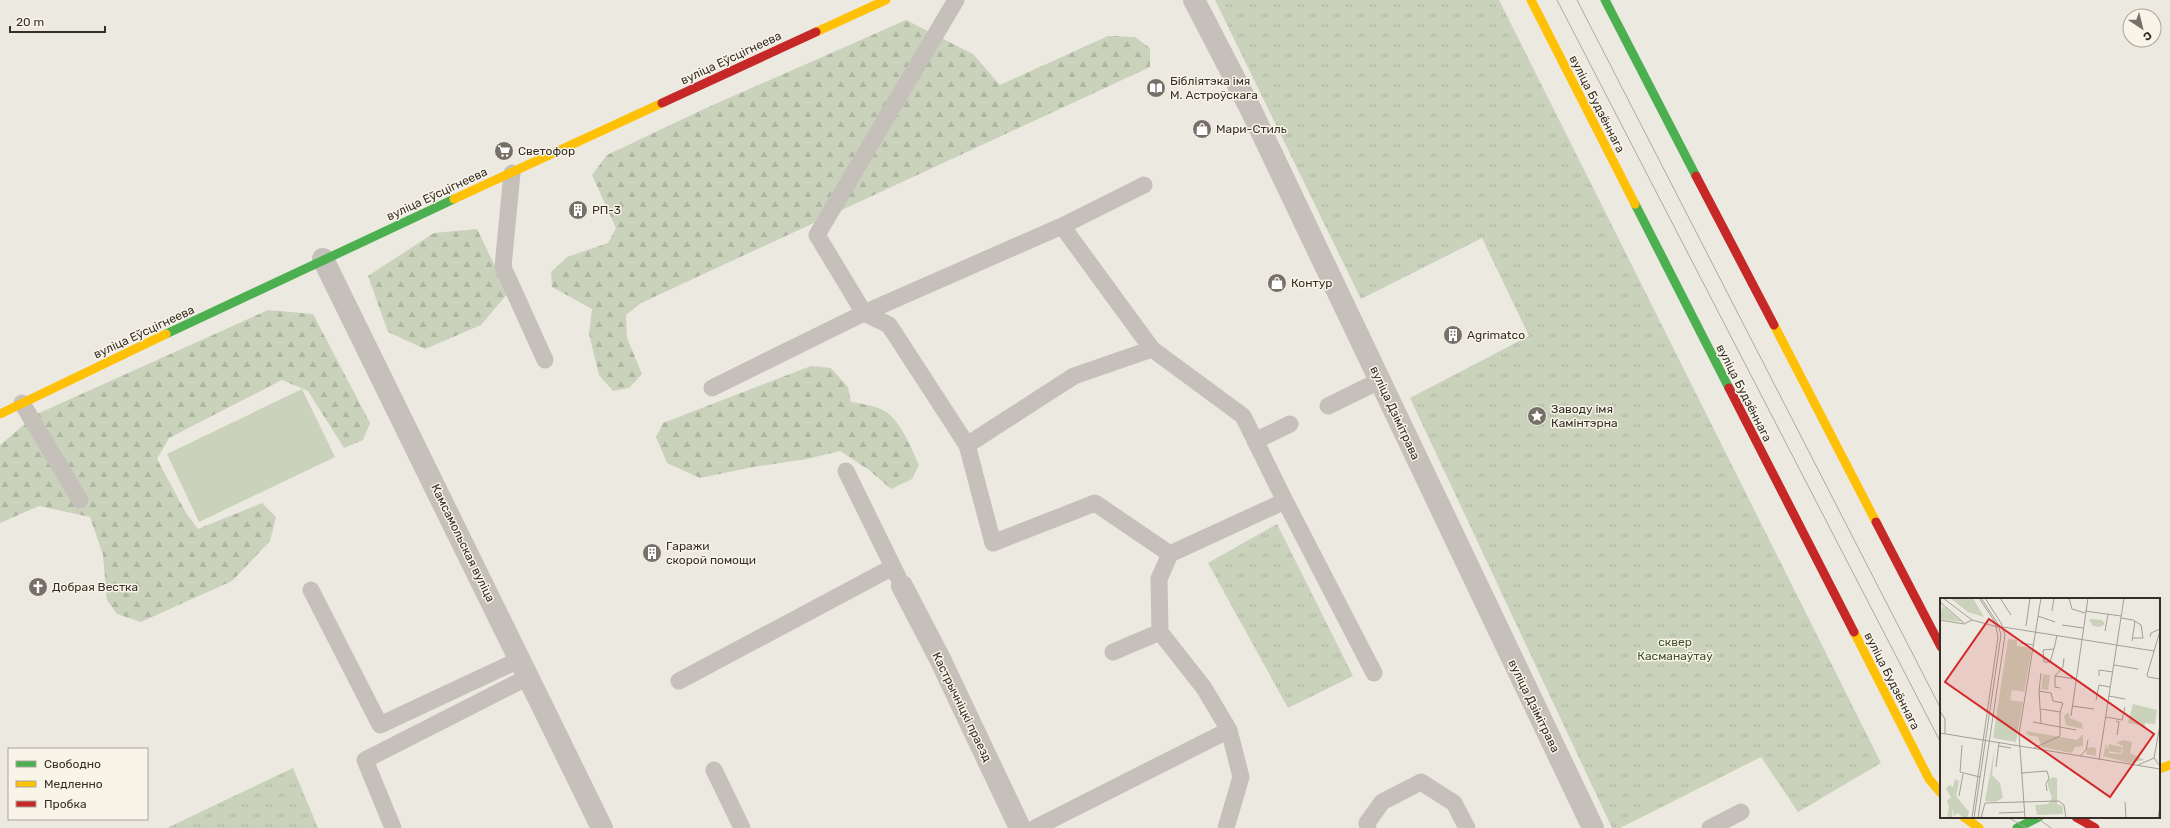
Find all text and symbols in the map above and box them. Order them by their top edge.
scale bar [10,8,105,34]
north arrow [2122,8,2162,48]
text: 20 m [16,15,44,29]
text: С [2140,28,2154,43]
street label: вуліца Еўсцігнеева [678,29,784,87]
street label: вуліца Будзённага [1566,53,1628,155]
place label: Бібліятэка імя М. Астроўскага [1170,74,1258,102]
library icon: Бібліятэка імя М. Астроўскага [1145,77,1167,99]
shop icon: Мари-Стиль [1191,118,1213,140]
place label: Мари-Стиль [1216,122,1287,136]
supermarket icon: Светофор [493,140,515,162]
place label: Светофор [518,144,575,158]
street label: вуліца Еўсцігнеева [384,165,490,223]
building icon: РП-3 [567,199,589,221]
place label: РП-3 [592,203,621,217]
shop icon: Контур [1266,272,1288,294]
place label: Контур [1291,276,1332,290]
street label: вуліца Еўсцігнеева [91,303,197,361]
building icon: Agrimatco [1442,324,1464,346]
place label: Agrimatco [1467,328,1525,342]
street label: вуліца Будзённага [1713,342,1775,444]
street label: вуліца Дзімітрава [1367,364,1423,462]
place label: Заводу імя Камінтэрна [1551,402,1618,430]
place icon: Заводу імя Камінтэрна [1526,405,1548,427]
street label: Камсамольская вуліца [428,482,498,604]
place label: Гаражи скорой помощи [666,539,756,567]
building icon: Гаражи скорой помощи [641,542,663,564]
church icon: Добрая Вестка [27,576,49,598]
place label: Добрая Вестка [52,580,138,594]
inset map [1940,598,2160,818]
street label: вуліца Будзённага [1861,630,1923,732]
park label: сквер Касманаўтаў [1637,635,1713,663]
street label: Кастрычніцкі праезд [929,650,995,764]
street label: вуліца Дзімітрава [1505,657,1563,755]
legend [8,748,148,820]
text: Свободно [44,757,101,771]
text: Медленно [44,777,103,791]
text: Пробка [44,797,87,811]

